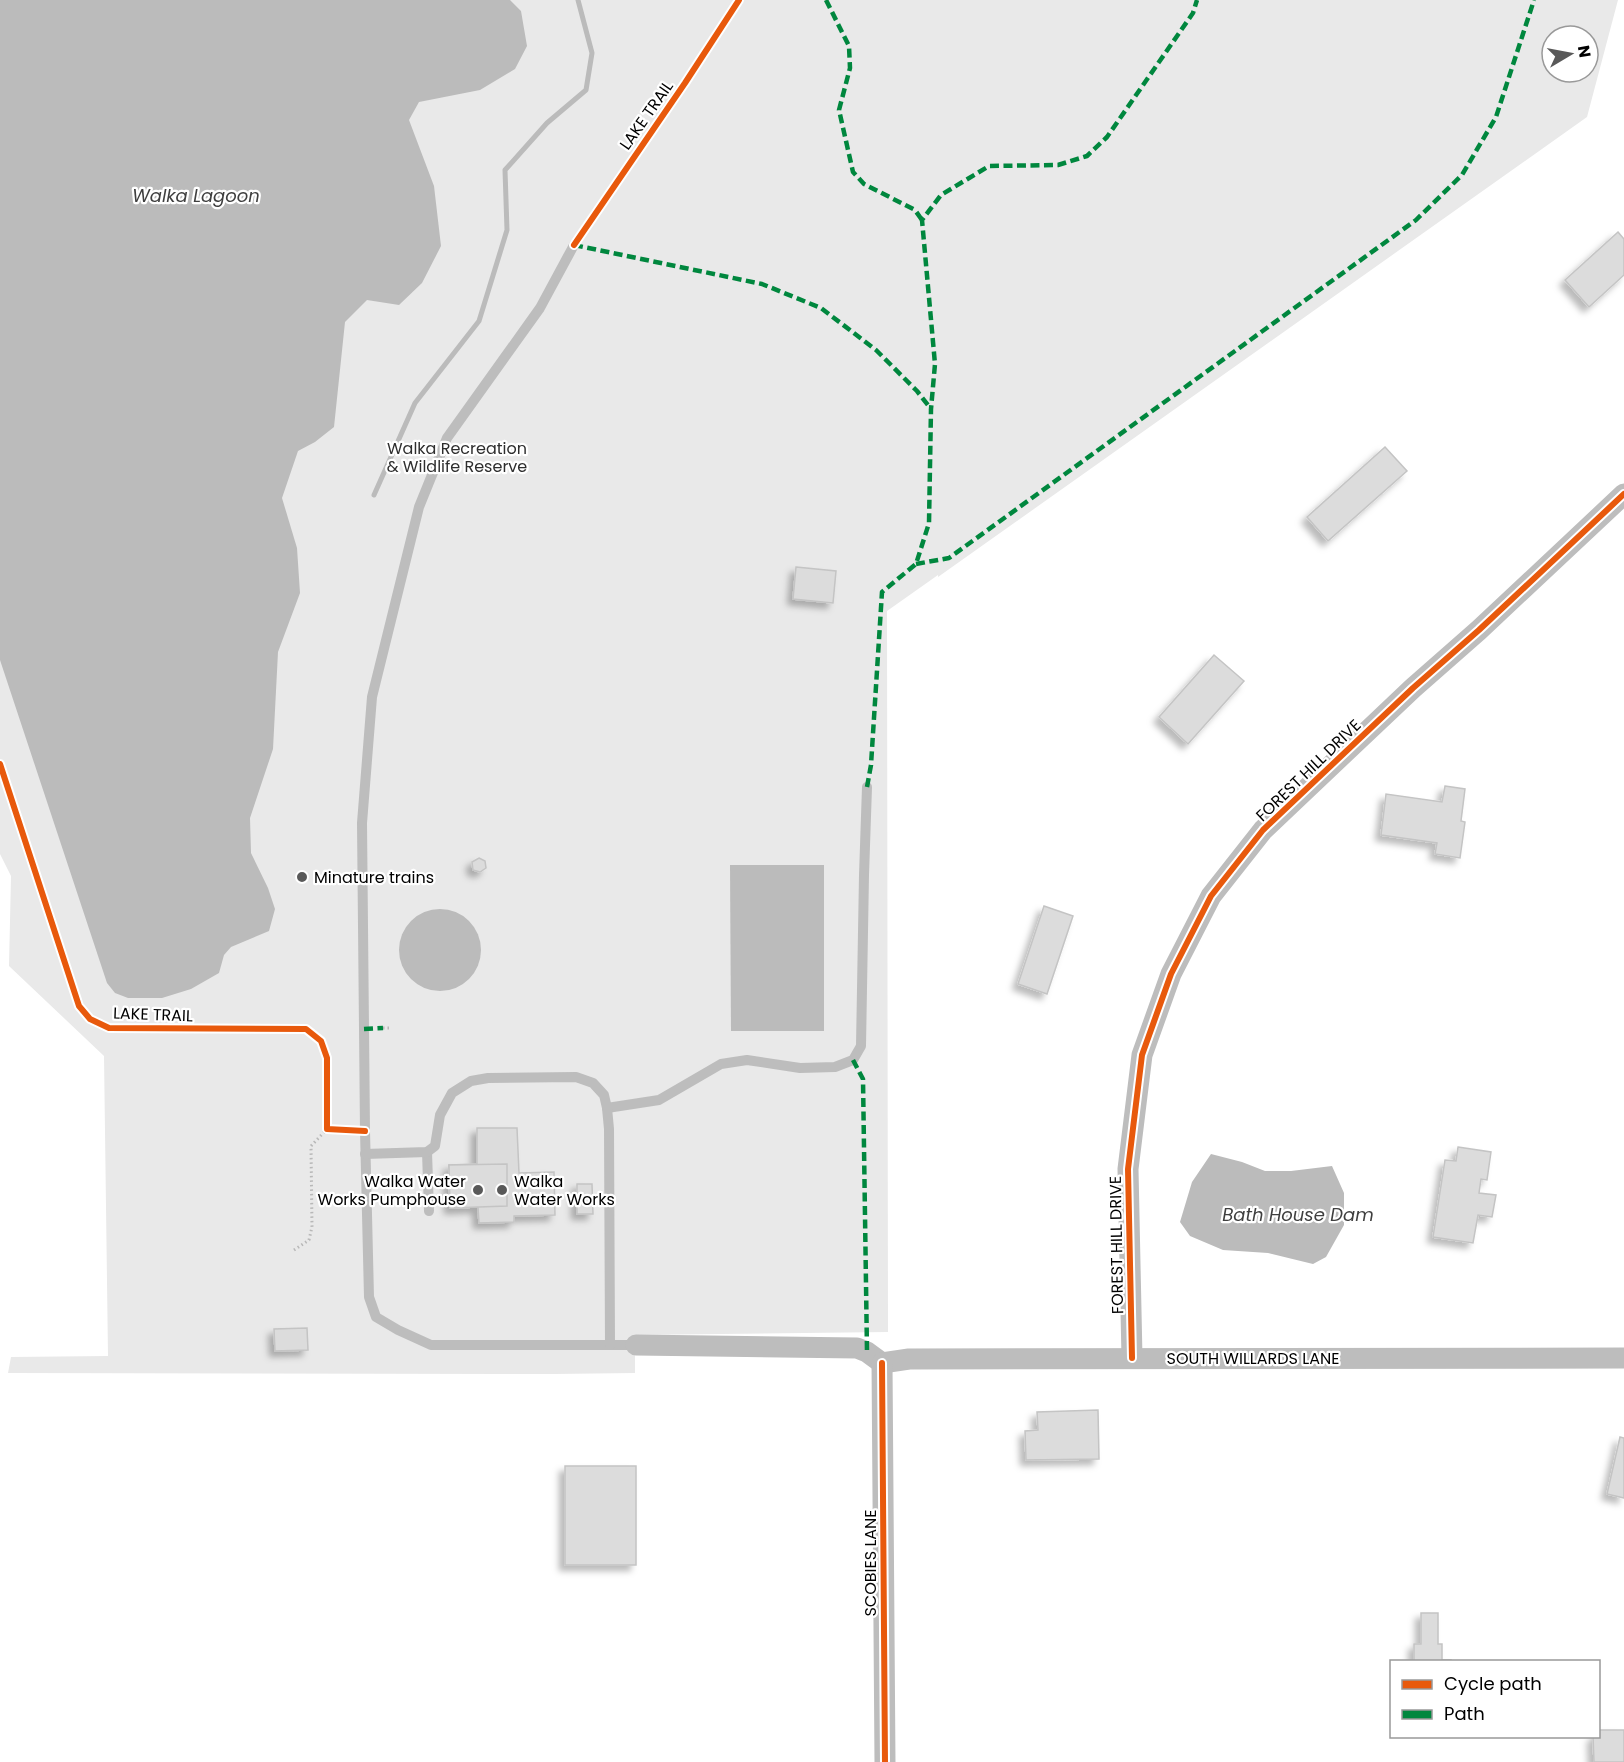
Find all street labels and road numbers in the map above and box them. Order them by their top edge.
street label: LAKE TRAIL [614,76,679,155]
street label: FOREST HILL DRIVE [1251,714,1366,827]
street label: LAKE TRAIL [113,1002,193,1027]
street label: FOREST HILL DRIVE [1104,1176,1129,1314]
street label: SOUTH WILLARDS LANE [1167,1347,1339,1370]
street label: SCOBIES LANE [859,1509,882,1617]

